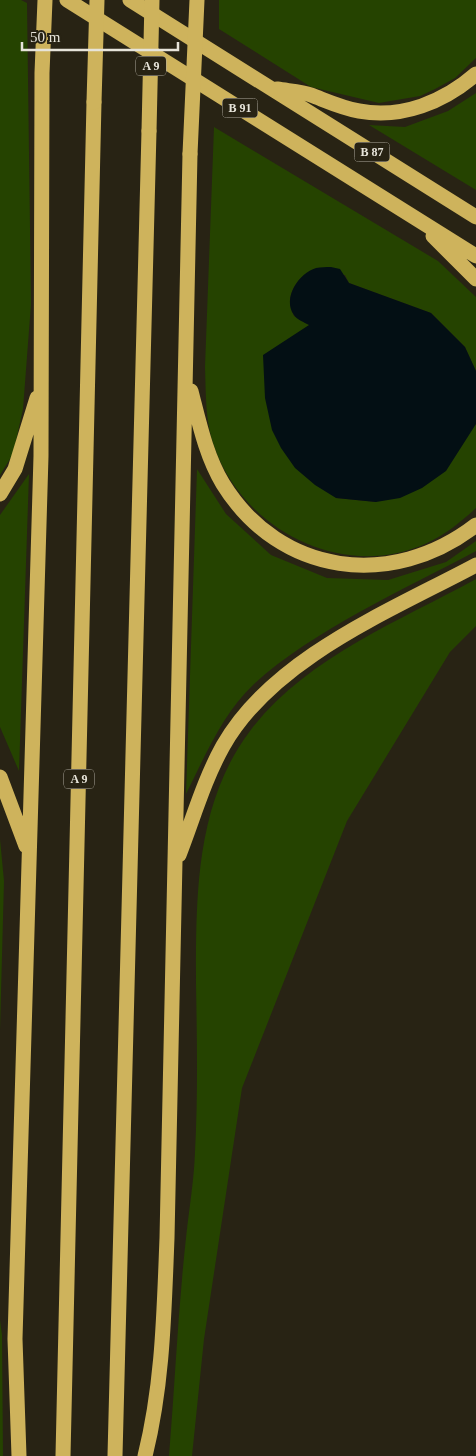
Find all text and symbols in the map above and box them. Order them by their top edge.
scale bar [22,20,179,52]
text: 50 m [30,29,61,45]
road number: A 9 [136,56,166,76]
road number: B 91 [222,99,258,118]
road number: B 87 [354,142,390,162]
road number: A 9 [64,770,94,789]

